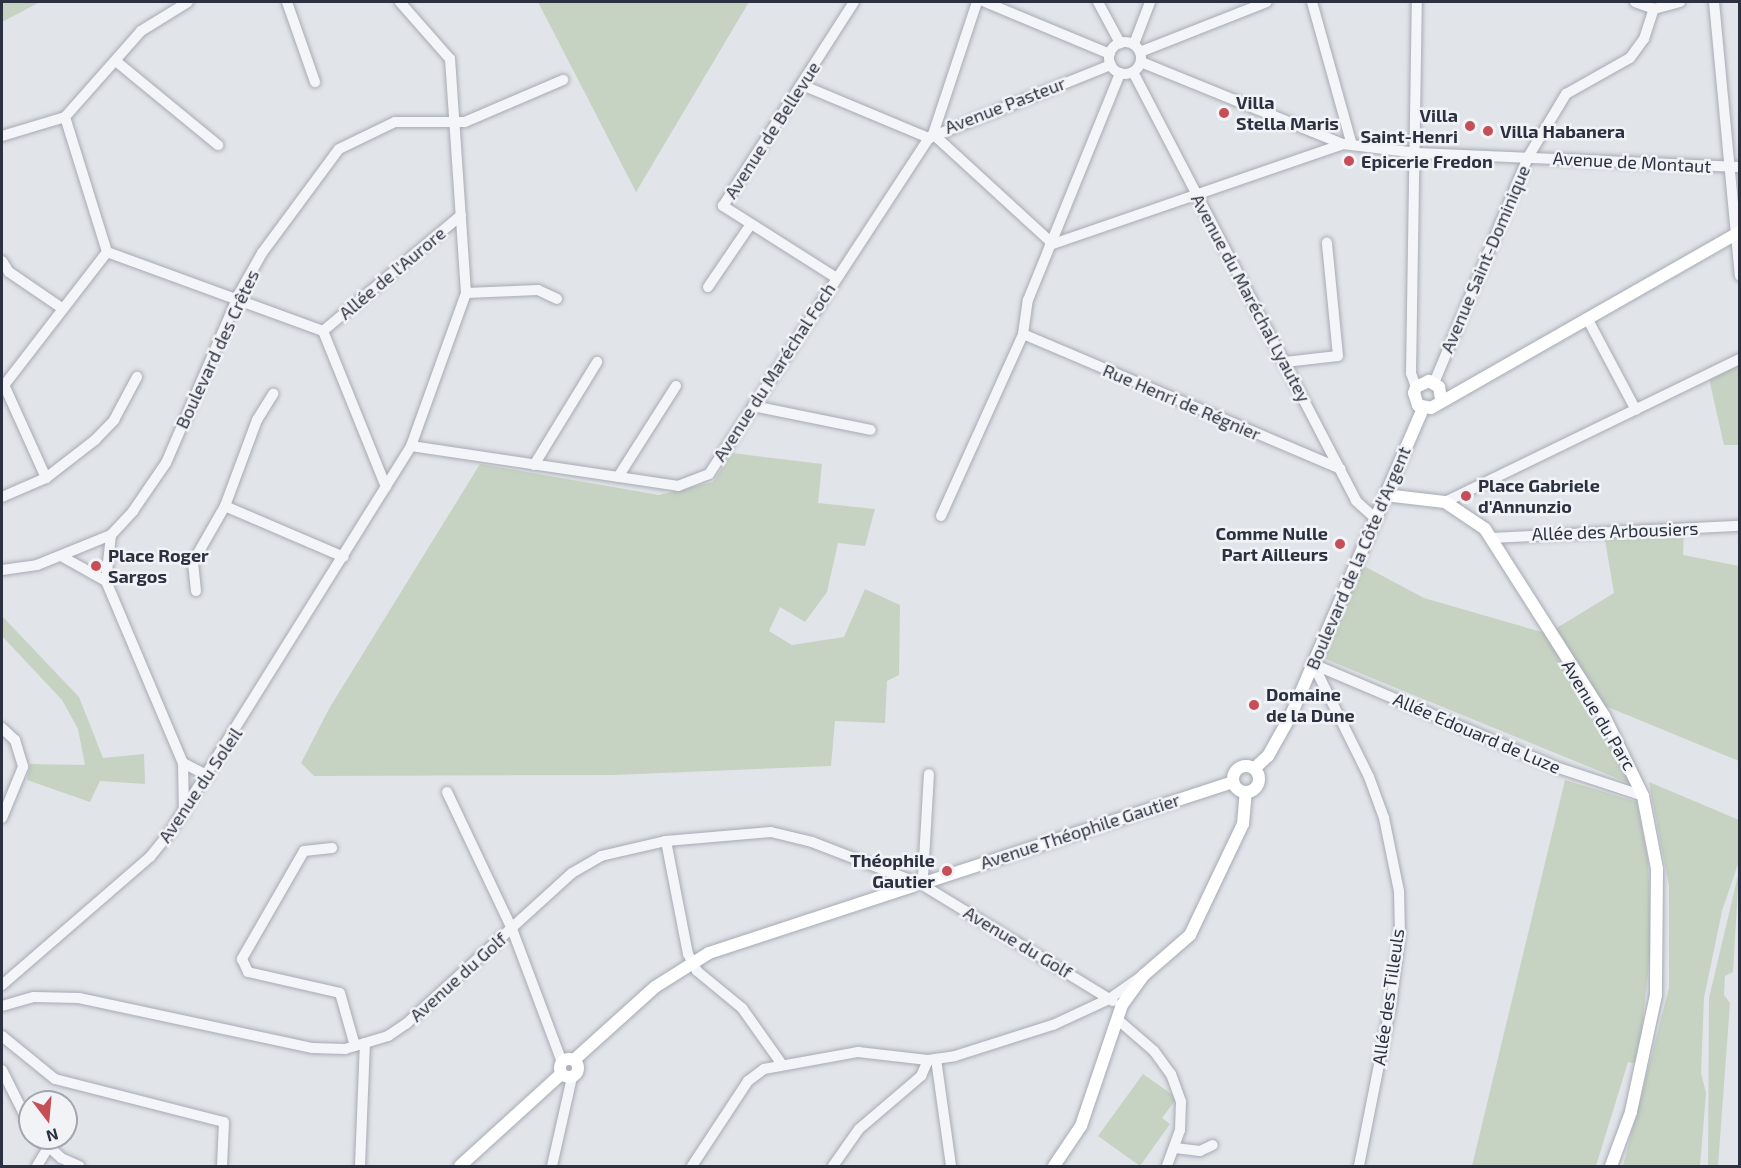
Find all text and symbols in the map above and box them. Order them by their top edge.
street label: Avenue de Bellevue [720,57,824,203]
street label: Avenue Pasteur [941,72,1069,138]
place label: Villa Stella Maris [1236,92,1339,134]
place label: Villa Saint-Henri [1361,105,1458,148]
marker: Villa Stella Maris [1217,106,1231,120]
marker: Villa Saint-Henri [1463,119,1477,133]
place label: Villa Habanera [1500,120,1625,142]
marker: Villa Habanera [1481,124,1495,138]
street label: Avenue de Montaut [1552,147,1712,177]
place label: Epicerie Fredon [1361,150,1493,172]
marker: Epicerie Fredon [1342,154,1356,168]
street label: Avenue Saint-Dominique [1436,162,1534,356]
street label: Avenue du Maréchal Lyautey [1187,190,1315,406]
street label: Allée de l'Aurore [334,222,450,324]
street label: Boulevard des Crêtes [171,266,263,432]
street label: Avenue du Maréchal Foch [708,279,840,465]
street label: Rue Henri de Régnier [1100,359,1264,445]
street label: Boulevard de la Côte d'Argent [1301,443,1415,673]
place label: Place Gabriele d'Annunzio [1478,475,1600,518]
marker: Place Gabriele d'Annunzio [1459,489,1473,503]
street label: Allée des Arbousiers [1531,517,1699,545]
place label: Comme Nulle Part Ailleurs [1215,523,1328,566]
marker: Comme Nulle Part Ailleurs [1333,537,1347,551]
place label: Place Roger Sargos [108,545,209,588]
marker: Place Roger Sargos [89,559,103,573]
street label: Avenue du Parc [1558,656,1640,774]
place label: Domaine de la Dune [1266,684,1355,726]
street label: Allée Edouard de Luze [1390,688,1564,778]
marker: Domaine de la Dune [1247,698,1261,712]
street label: Avenue du Soleil [154,723,246,847]
street label: Avenue Théophile Gautier [977,788,1183,874]
place label: Théophile Gautier [850,850,935,892]
marker: Théophile Gautier [940,864,954,878]
street label: Avenue du Golf [960,901,1076,983]
street label: Allée des Tilleuls [1368,927,1408,1067]
street label: Avenue du Golf [405,928,511,1026]
north arrow [18,1090,78,1150]
text: N [44,1125,61,1147]

